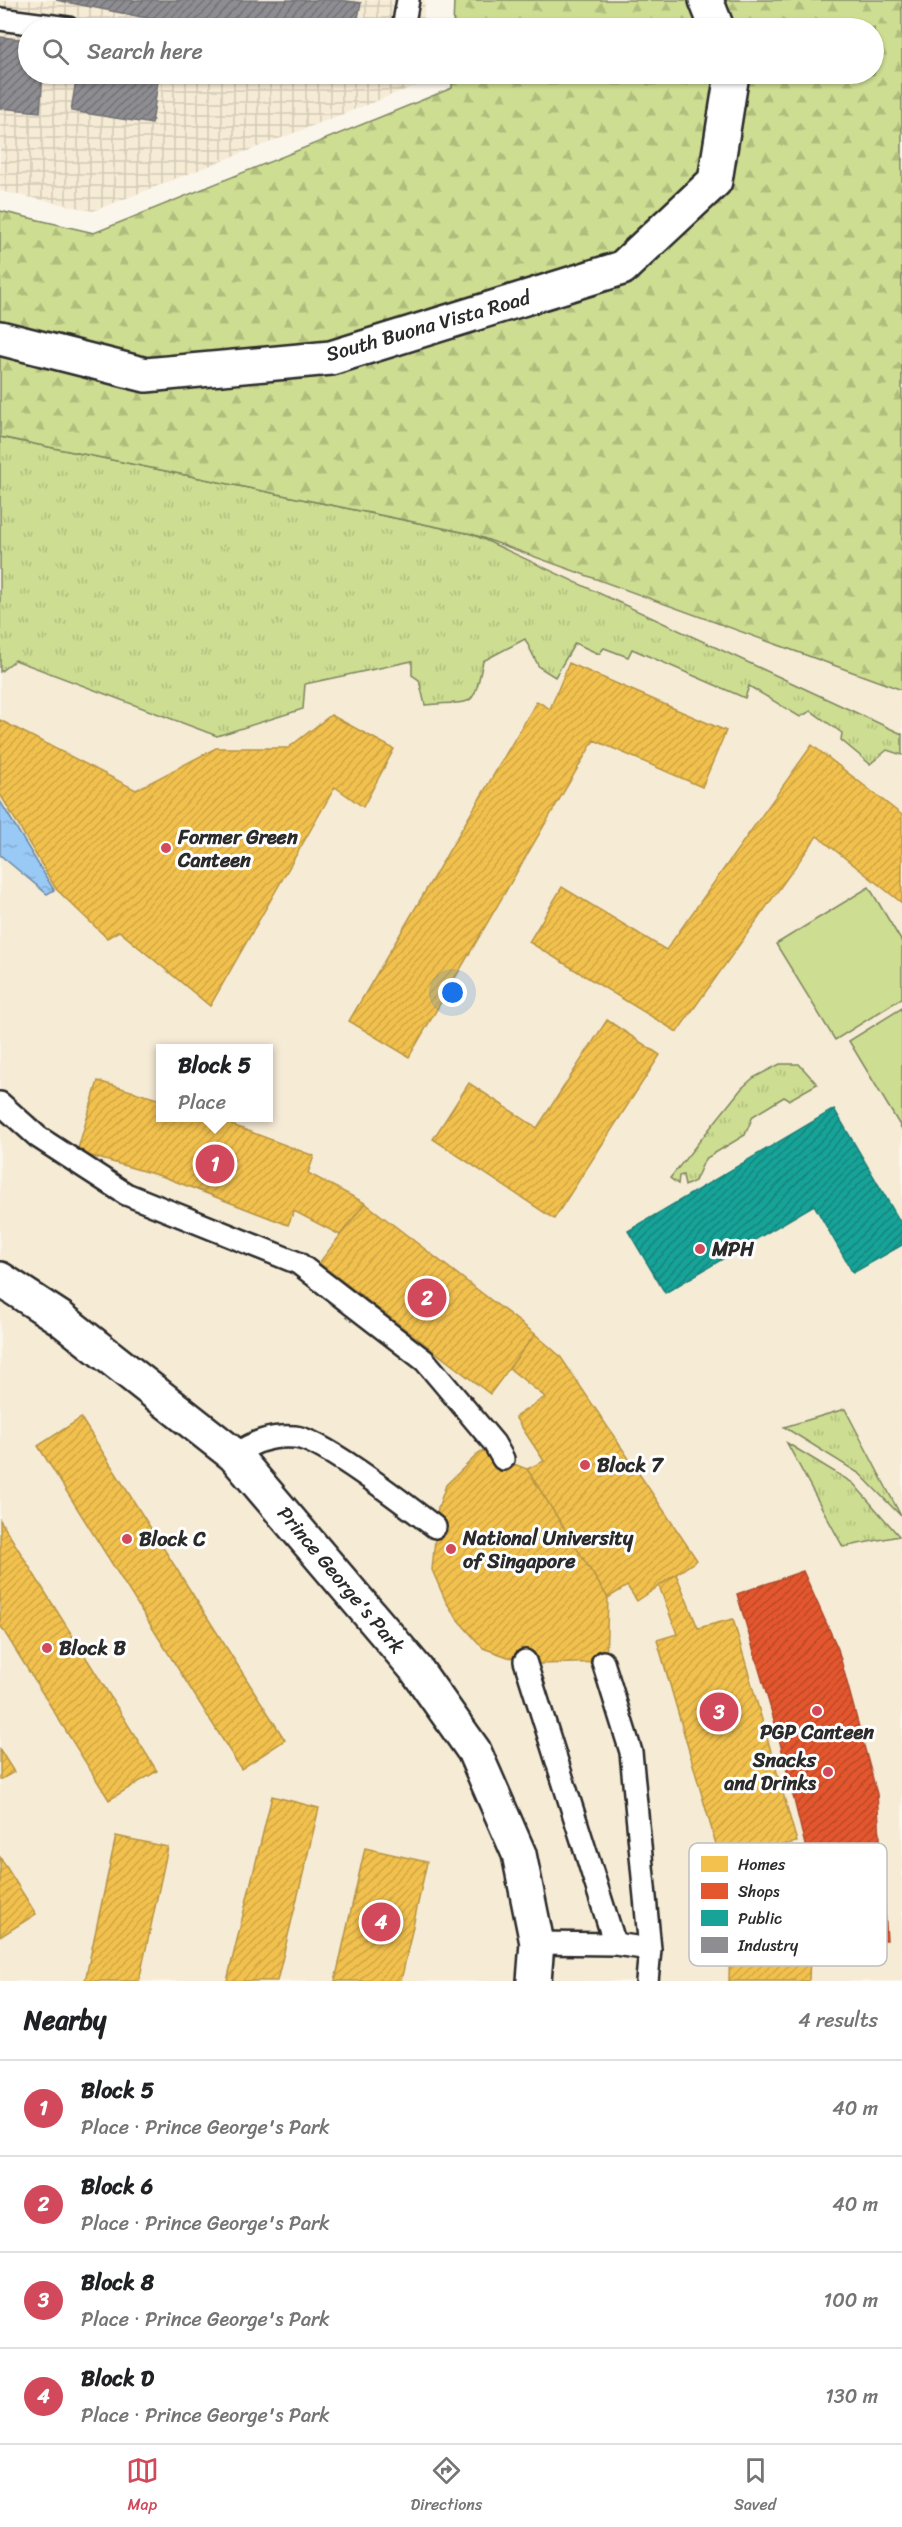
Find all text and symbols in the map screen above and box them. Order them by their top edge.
search box [18,18,884,84]
text: Search here [87,32,203,71]
icon: search [39,35,72,68]
street label: South Buona Vista Road [322,280,536,372]
place label: Former Green Canteen [177,820,298,878]
marker: Former Green Canteen [159,841,173,855]
your location [438,978,467,1007]
popup [156,1044,273,1122]
text: Block 5 [178,1046,251,1085]
text: Place [178,1085,226,1120]
pin: 1 [196,1142,234,1186]
place label: MPH [711,1232,755,1267]
marker: MPH [693,1242,707,1256]
pin: 2 [408,1276,446,1320]
place label: Block 7 [597,1448,664,1483]
marker: Block 7 [578,1458,592,1472]
street label: Prince George's Park [268,1498,414,1662]
place label: National University of Singapore [462,1521,634,1579]
place label: Block C [139,1522,206,1557]
marker: Block C [120,1532,134,1546]
marker: National University of Singapore [444,1542,458,1556]
place label: Block B [59,1631,126,1666]
marker: Block B [40,1641,54,1655]
pin: 3 [700,1690,738,1734]
marker: PGP Canteen [810,1704,824,1718]
place label: PGP Canteen [760,1715,874,1750]
place label: Snacks and Drinks [723,1743,817,1801]
marker: Snacks and Drinks [821,1765,835,1779]
legend [689,1843,887,1966]
text: Homes [738,1850,786,1879]
text: Shops [738,1877,780,1906]
pin: 4 [362,1900,400,1944]
text: Public [738,1904,782,1933]
text: Industry [737,1931,799,1960]
text: Nearby [24,1997,106,2043]
text: 4 results [798,2003,878,2038]
text: Block 5 [81,2071,154,2110]
text: 1 [39,2091,48,2126]
text: 40 m [832,2091,878,2126]
text: Place · Prince George's Park [81,2110,330,2145]
text: Block 6 [81,2167,153,2206]
text: 2 [38,2187,49,2222]
text: 40 m [832,2187,878,2222]
text: Place · Prince George's Park [81,2206,330,2241]
text: Block 8 [81,2263,154,2302]
text: 3 [38,2283,49,2318]
text: 100 m [824,2283,878,2318]
text: Place · Prince George's Park [81,2302,330,2337]
text: Block D [81,2359,154,2398]
text: 4 [37,2379,50,2414]
text: 130 m [825,2379,878,2414]
text: Place · Prince George's Park [81,2398,330,2433]
tab: Map [126,2454,159,2519]
tab: Directions [411,2454,482,2519]
tab: Saved [734,2454,776,2519]

